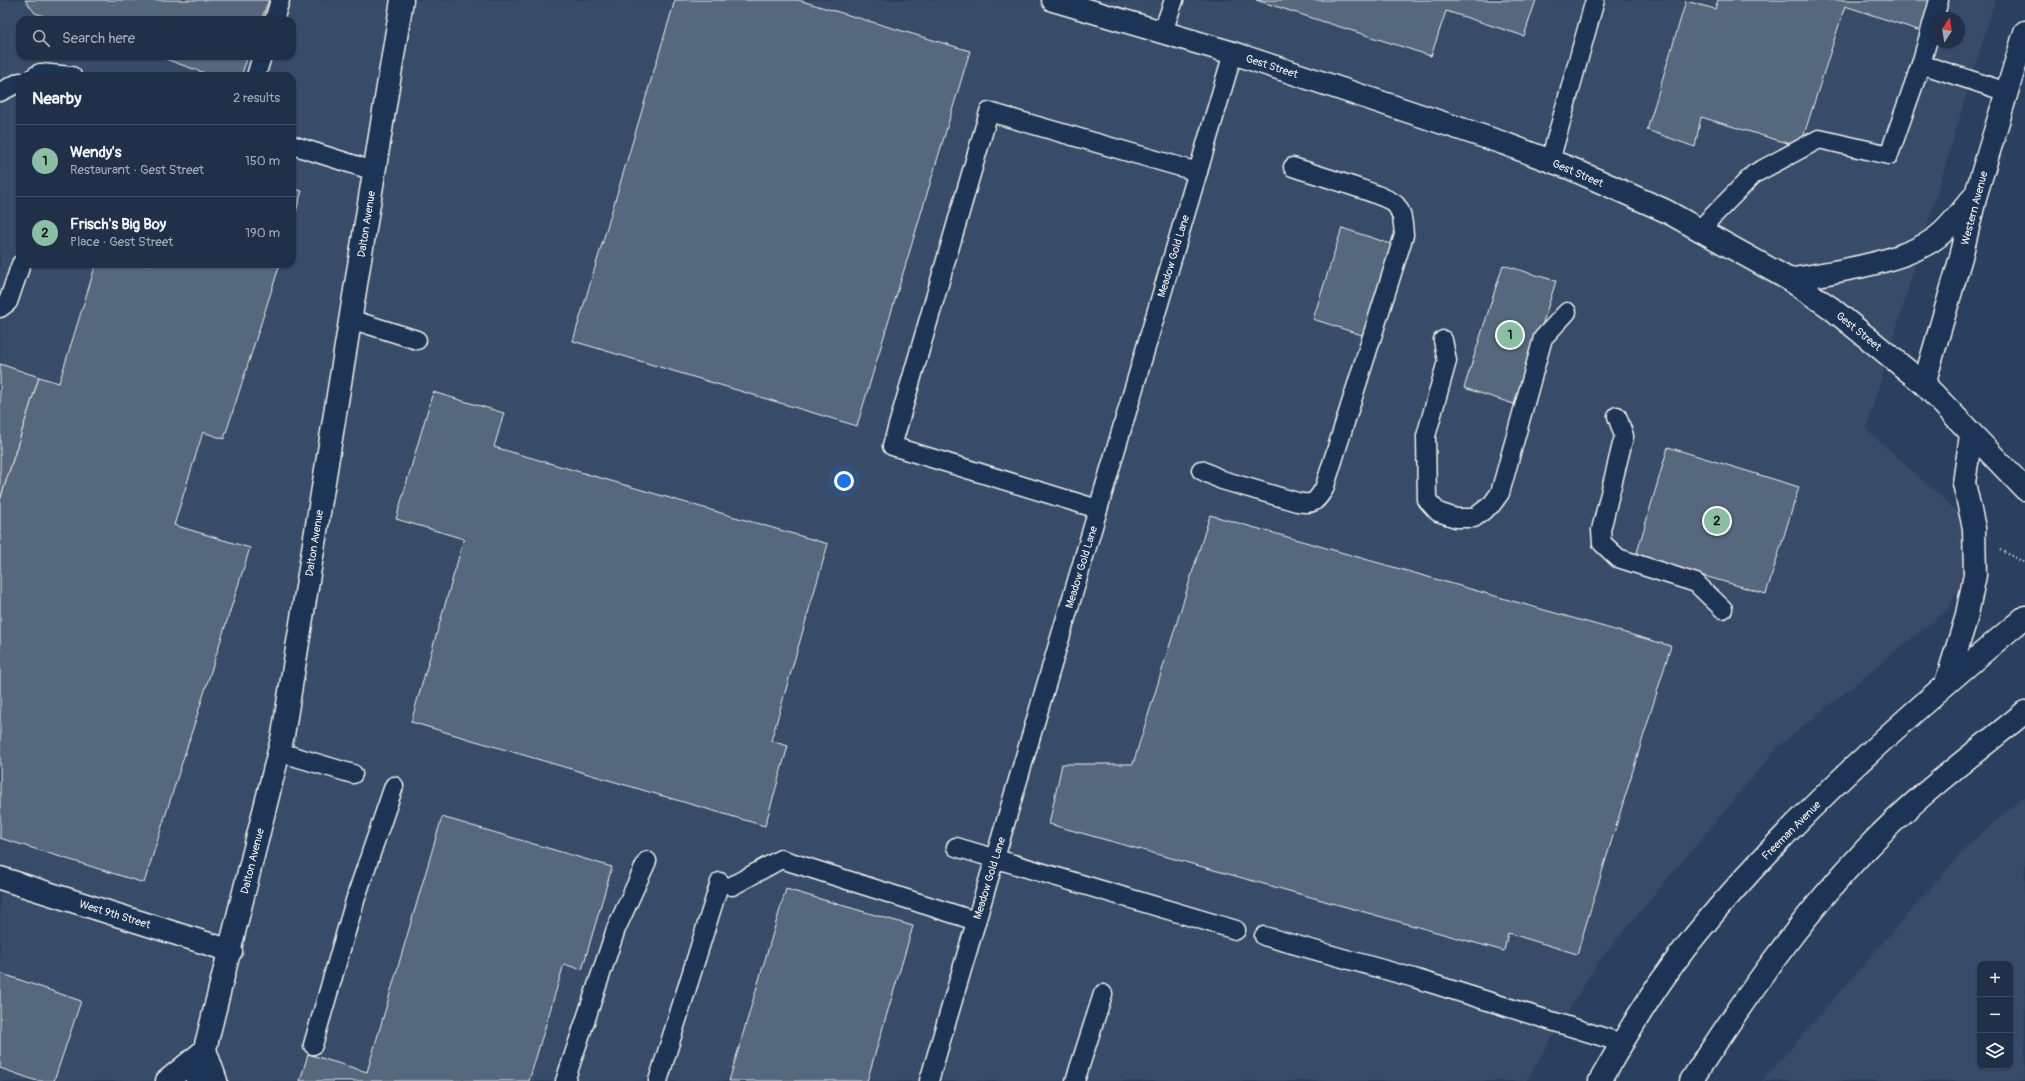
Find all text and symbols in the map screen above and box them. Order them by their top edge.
north arrow [1929,12,1965,48]
search box [16,16,296,60]
icon: search [30,27,52,49]
text: Search here [62,29,135,48]
street label: Gest Street [1244,52,1300,81]
text: Nearby [32,88,81,109]
text: 2 results [233,90,280,106]
text: Wendy's [70,143,122,162]
text: 1 [42,153,48,169]
text: 150 m [245,153,280,169]
street label: Gest Street [1550,157,1606,190]
text: Restaurant · Gest Street [70,162,204,178]
street label: Western Avenue [1958,169,1991,246]
street label: Dalton Avenue [355,189,378,258]
street label: Meadow Gold Lane [1155,213,1192,299]
text: Frisch's Big Boy [70,215,166,234]
text: 2 [41,225,49,241]
text: 190 m [245,225,280,241]
text: Place · Gest Street [70,234,173,250]
street label: Gest Street [1833,309,1884,354]
pin: 1 [1497,320,1523,350]
your location [834,471,854,491]
pin: 2 [1704,506,1730,536]
street label: Dalton Avenue [303,508,326,577]
street label: Meadow Gold Lane [1063,524,1100,610]
street label: Freeman Avenue [1759,798,1824,863]
street label: Dalton Avenue [238,826,267,895]
street label: Meadow Gold Lane [971,835,1008,921]
street label: West 9th Street [78,897,153,932]
map controls [1977,961,2013,1069]
button: + [1977,961,2013,997]
button: − [1977,997,2013,1033]
button: layers [1977,1033,2013,1069]

